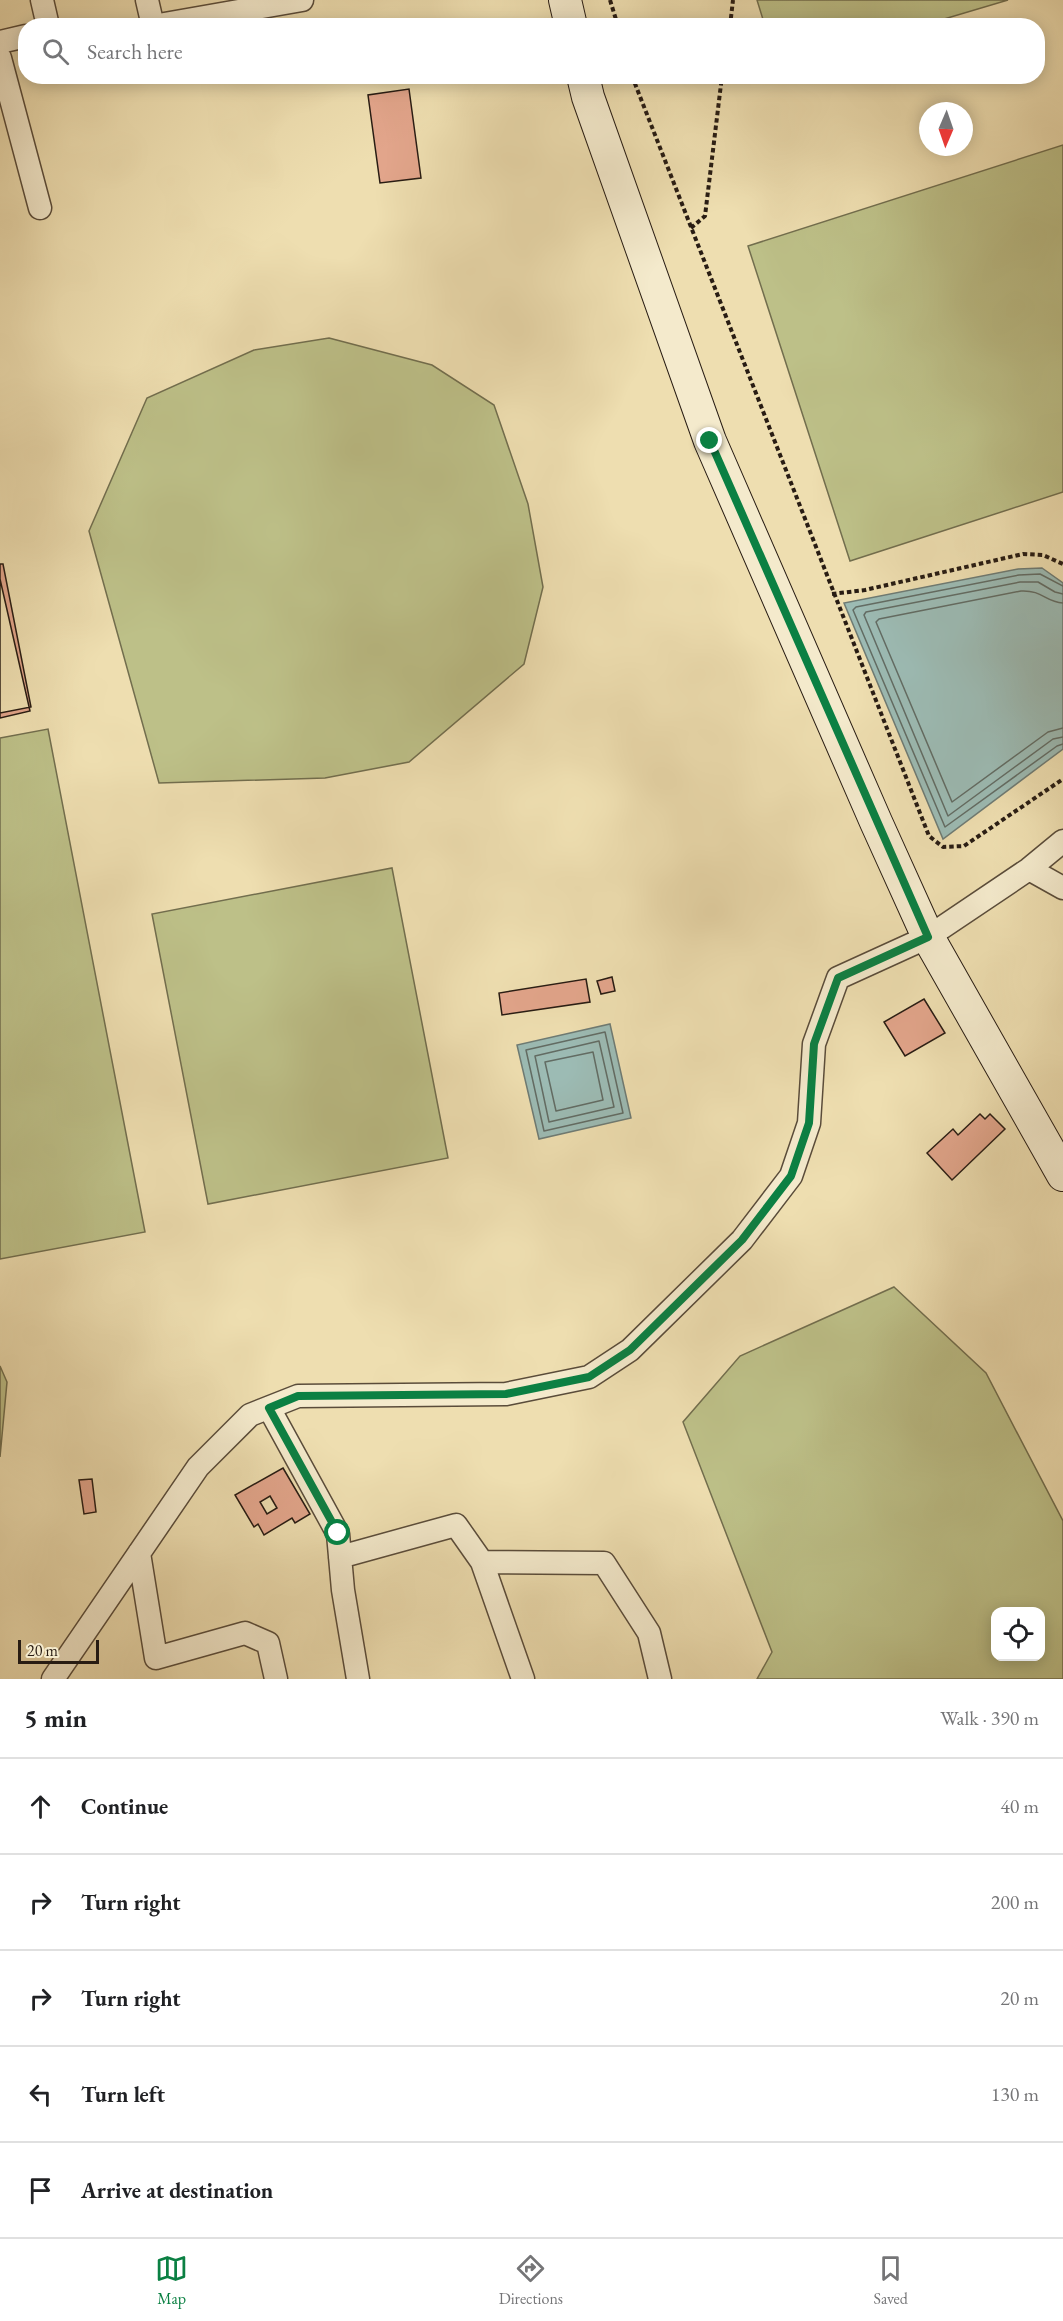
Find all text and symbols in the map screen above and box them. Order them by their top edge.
search box [18,18,1045,84]
icon: search [39,35,72,68]
text: Search here [87,37,182,66]
north arrow [919,102,973,156]
route end [696,427,722,453]
route start [324,1519,350,1545]
map controls [991,1607,1045,1661]
button: locate [991,1607,1045,1661]
scale bar [18,1637,99,1664]
text: 20 m [27,1640,58,1661]
text: 5 min [24,1701,87,1735]
text: Walk · 390 m [940,1705,1039,1731]
icon: ahead [24,1790,57,1823]
text: Continue [81,1792,168,1821]
text: 40 m [1000,1793,1039,1819]
icon: right [24,1886,57,1919]
text: Turn right [81,1888,180,1917]
text: 200 m [991,1889,1039,1915]
icon: right [24,1982,57,2015]
text: Turn right [81,1984,180,2013]
text: 20 m [1000,1985,1039,2011]
icon: left [24,2078,57,2111]
text: Turn left [81,2080,165,2109]
text: 130 m [991,2081,1039,2107]
icon: arrive [24,2174,57,2207]
text: Arrive at destination [81,2176,273,2205]
tab: Map [155,2252,188,2309]
tab: Directions [499,2252,563,2309]
tab: Saved [873,2252,908,2309]

